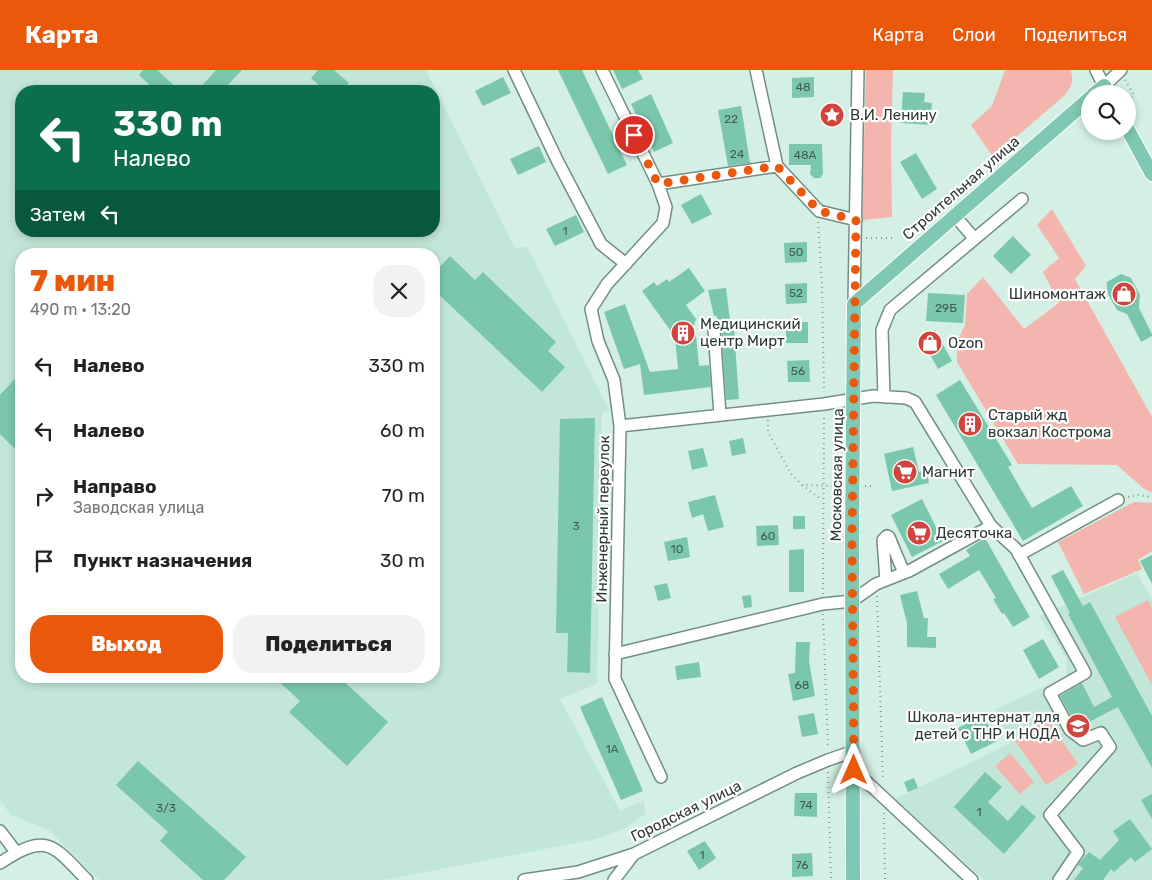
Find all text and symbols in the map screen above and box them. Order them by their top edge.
text: Карта [25,21,98,49]
text: Карта [873,24,924,46]
text: Слои [952,24,996,46]
text: Поделиться [1024,24,1127,46]
house number: 48 [795,80,811,94]
map controls [1081,85,1136,140]
button: search [1081,85,1136,140]
place icon: В.И. Ленину [819,102,845,128]
text: 330 m [113,103,222,145]
icon: left [30,105,95,170]
place label: В.И. Ленину [850,106,937,124]
house number: 22 [724,112,738,126]
pin [613,114,655,156]
icon: arrive [620,121,648,149]
street label: Строительная улица [899,132,1023,244]
text: Налево [113,145,191,172]
house number: 24 [730,147,745,161]
house number: 48А [793,148,817,162]
icon: left [96,200,124,228]
text: Затем [30,203,86,226]
house number: 1 [562,224,568,238]
house number: 50 [789,245,803,259]
text: 7 мин [30,263,115,299]
button: close [373,265,425,317]
shop icon: Шиномонтаж [1111,281,1137,307]
place label: Шиномонтаж [1009,285,1106,303]
house number: 52 [789,286,803,300]
text: 490 m · 13:20 [30,300,131,319]
house number: 29Б [935,301,957,315]
place label: Медицинский центр Мирт [700,315,801,350]
building icon: Медицинский центр Мирт [670,320,696,346]
shop icon: Ozon [917,330,943,356]
place label: Ozon [948,334,983,352]
icon: left [30,352,58,380]
text: Налево [73,354,145,377]
text: 330 m [369,354,425,377]
house number: 56 [791,364,805,378]
place label: Старый жд вокзал Кострома [988,406,1111,441]
street label: Московская улица [827,408,847,542]
building icon: Старый жд вокзал Кострома [957,411,983,437]
icon: left [30,417,58,445]
text: Налево [73,419,145,442]
text: 60 m [380,419,425,442]
street label: Инженерный переулок [593,435,613,603]
supermarket icon: Магнит [892,459,918,485]
place label: Магнит [922,463,975,481]
text: Направо [73,475,157,498]
icon: right [30,482,58,510]
text: 70 m [382,484,425,507]
text: Заводская улица [73,498,204,517]
house number: 3 [572,519,580,533]
supermarket icon: Десяточка [906,520,932,546]
place label: Десяточка [936,524,1012,542]
house number: 60 [761,529,775,543]
house number: 10 [671,542,683,556]
icon: arrive [30,547,58,575]
text: Пункт назначения [73,549,252,572]
text: 30 m [380,549,425,572]
button: Выход [30,615,223,673]
button: Поделиться [233,615,425,673]
house number: 68 [795,678,809,692]
place label: Школа-интернат для детей с ТНР и НОДА [907,708,1060,743]
school or university icon: Школа-интернат для детей с ТНР и НОДА [1065,713,1091,739]
house number: 1А [605,742,619,756]
position arrow [827,743,879,795]
street label: Городская улица [628,776,744,846]
house number: 74 [799,798,813,812]
house number: 3/3 [156,801,176,815]
house number: 1 [976,805,982,819]
house number: 1 [699,848,705,862]
house number: 76 [795,858,809,872]

